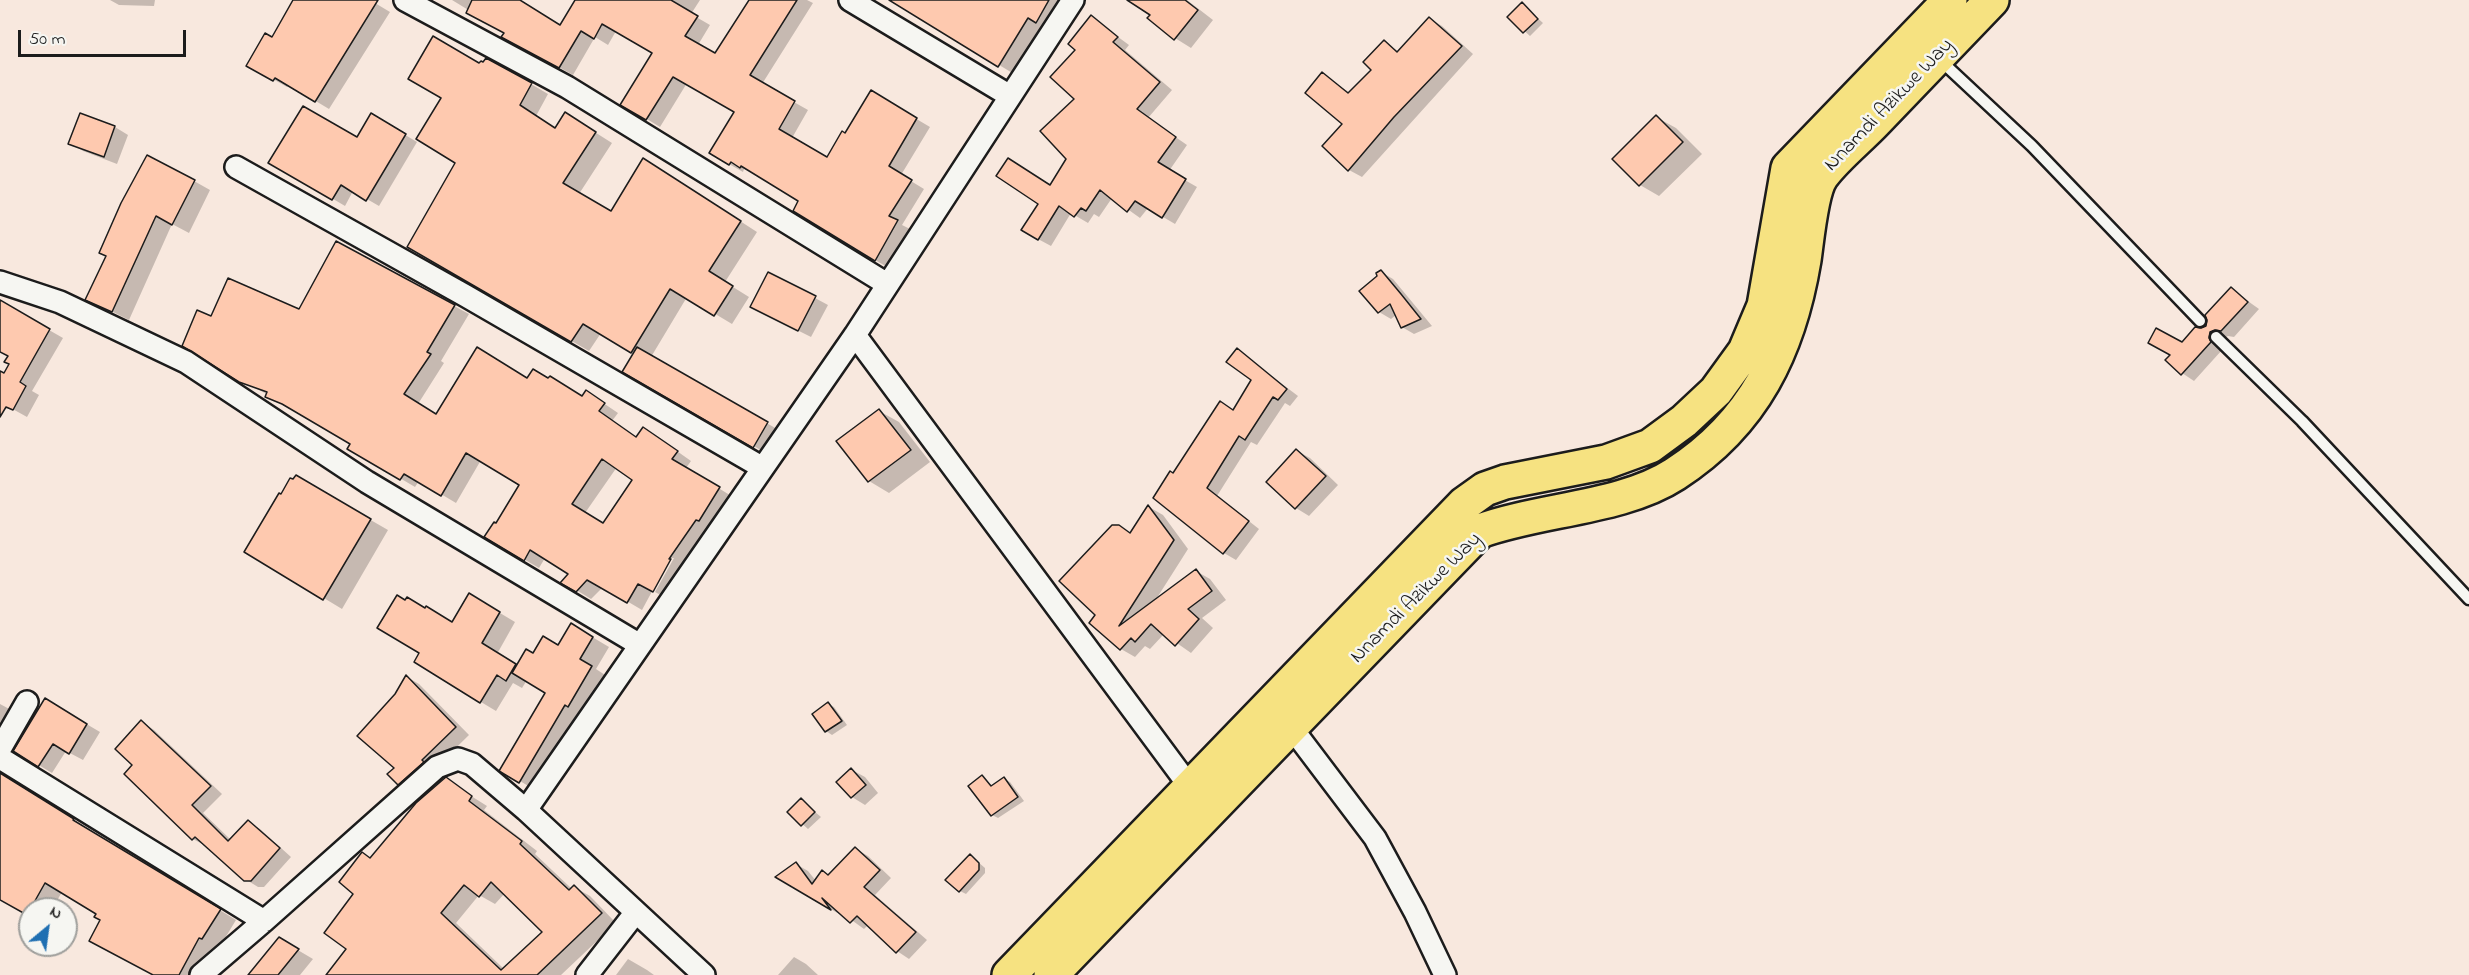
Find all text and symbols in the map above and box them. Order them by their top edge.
scale bar [21,18,189,56]
text: 50 m [29,27,66,53]
street label: Nnamdi Azikwe Way [1820,34,1960,178]
street label: Nnamdi Azikwe Way [1346,528,1488,670]
north arrow [18,897,78,957]
text: N [45,900,66,926]

